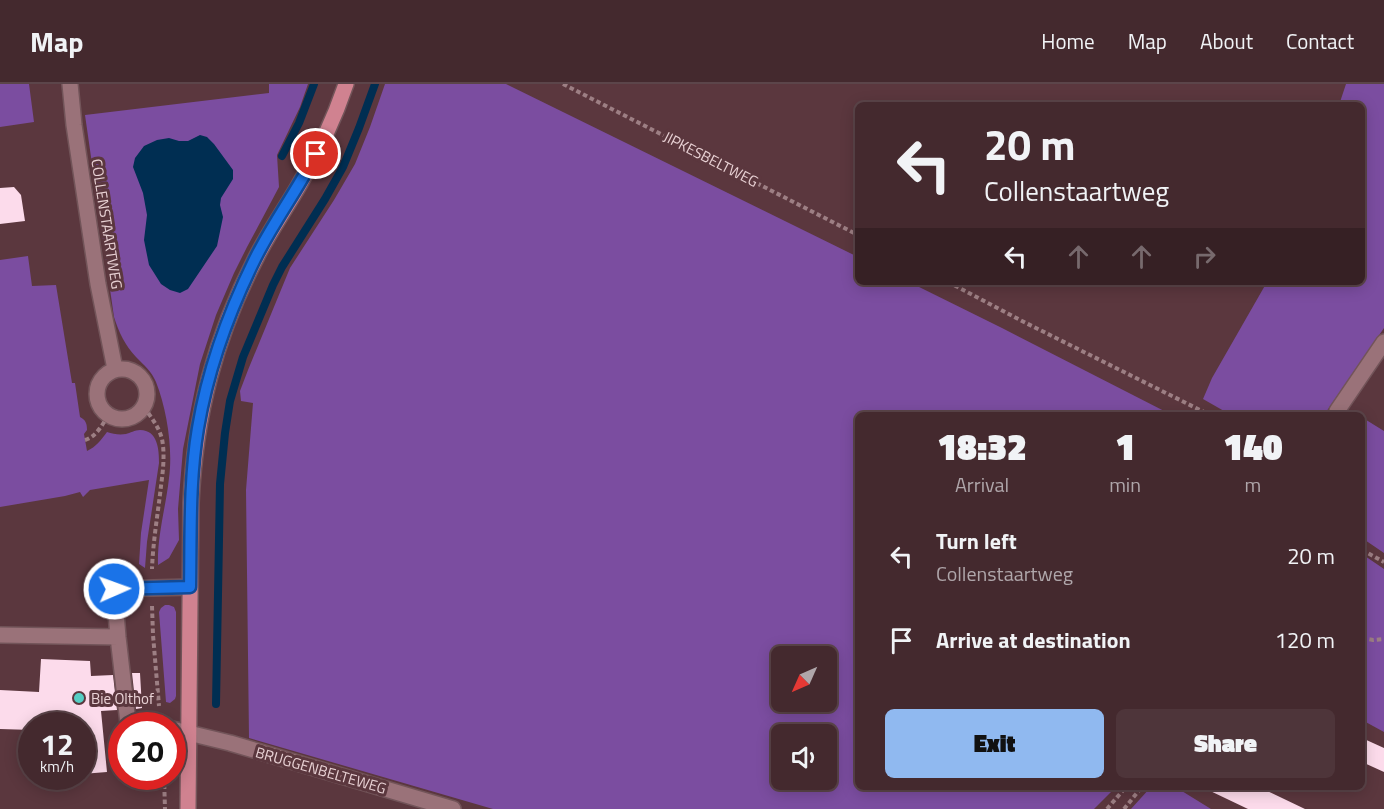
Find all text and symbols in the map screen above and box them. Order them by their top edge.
text: Map [30,20,84,63]
text: Home [1041,25,1095,57]
text: Map [1128,25,1167,57]
text: About [1200,25,1253,57]
text: Contact [1286,25,1354,57]
text: 20 m [984,112,1076,176]
street label: JIPKESBELTWEG [660,125,762,193]
icon: left [885,126,963,204]
pin [290,128,341,179]
icon: arrive [299,137,332,170]
street label: COLLENSTAARTWEG [85,157,129,291]
text: Collenstaartweg [984,170,1169,211]
icon: left [999,240,1032,273]
icon: ahead [1062,240,1095,273]
icon: ahead [1125,240,1158,273]
icon: right [1188,240,1221,273]
text: 18:32 [937,419,1027,474]
text: 1 [1115,419,1135,474]
text: 140 [1223,419,1283,474]
text: Arrival [955,469,1009,500]
text: min [1109,469,1141,500]
text: m [1245,469,1261,500]
text: Turn left [936,524,1017,558]
text: 20 m [1287,539,1335,573]
icon: left [885,540,918,573]
position arrow [82,557,146,621]
text: Collenstaartweg [936,558,1073,589]
text: Arrive at destination [936,623,1131,657]
text: 120 m [1275,623,1335,657]
icon: arrive [885,624,918,657]
north arrow [771,646,837,712]
map controls [771,646,837,790]
place label: Bie Olthof [91,687,154,710]
marker: Bie Olthof [72,691,86,705]
button: Exit [885,709,1104,778]
button: Share [1116,709,1335,778]
speed limit sign: 20 [108,712,186,790]
text: 12 [40,721,74,767]
button: sound [771,724,837,790]
street label: BRUGGENBELTEWEG [253,740,389,800]
text: km/h [40,755,74,778]

